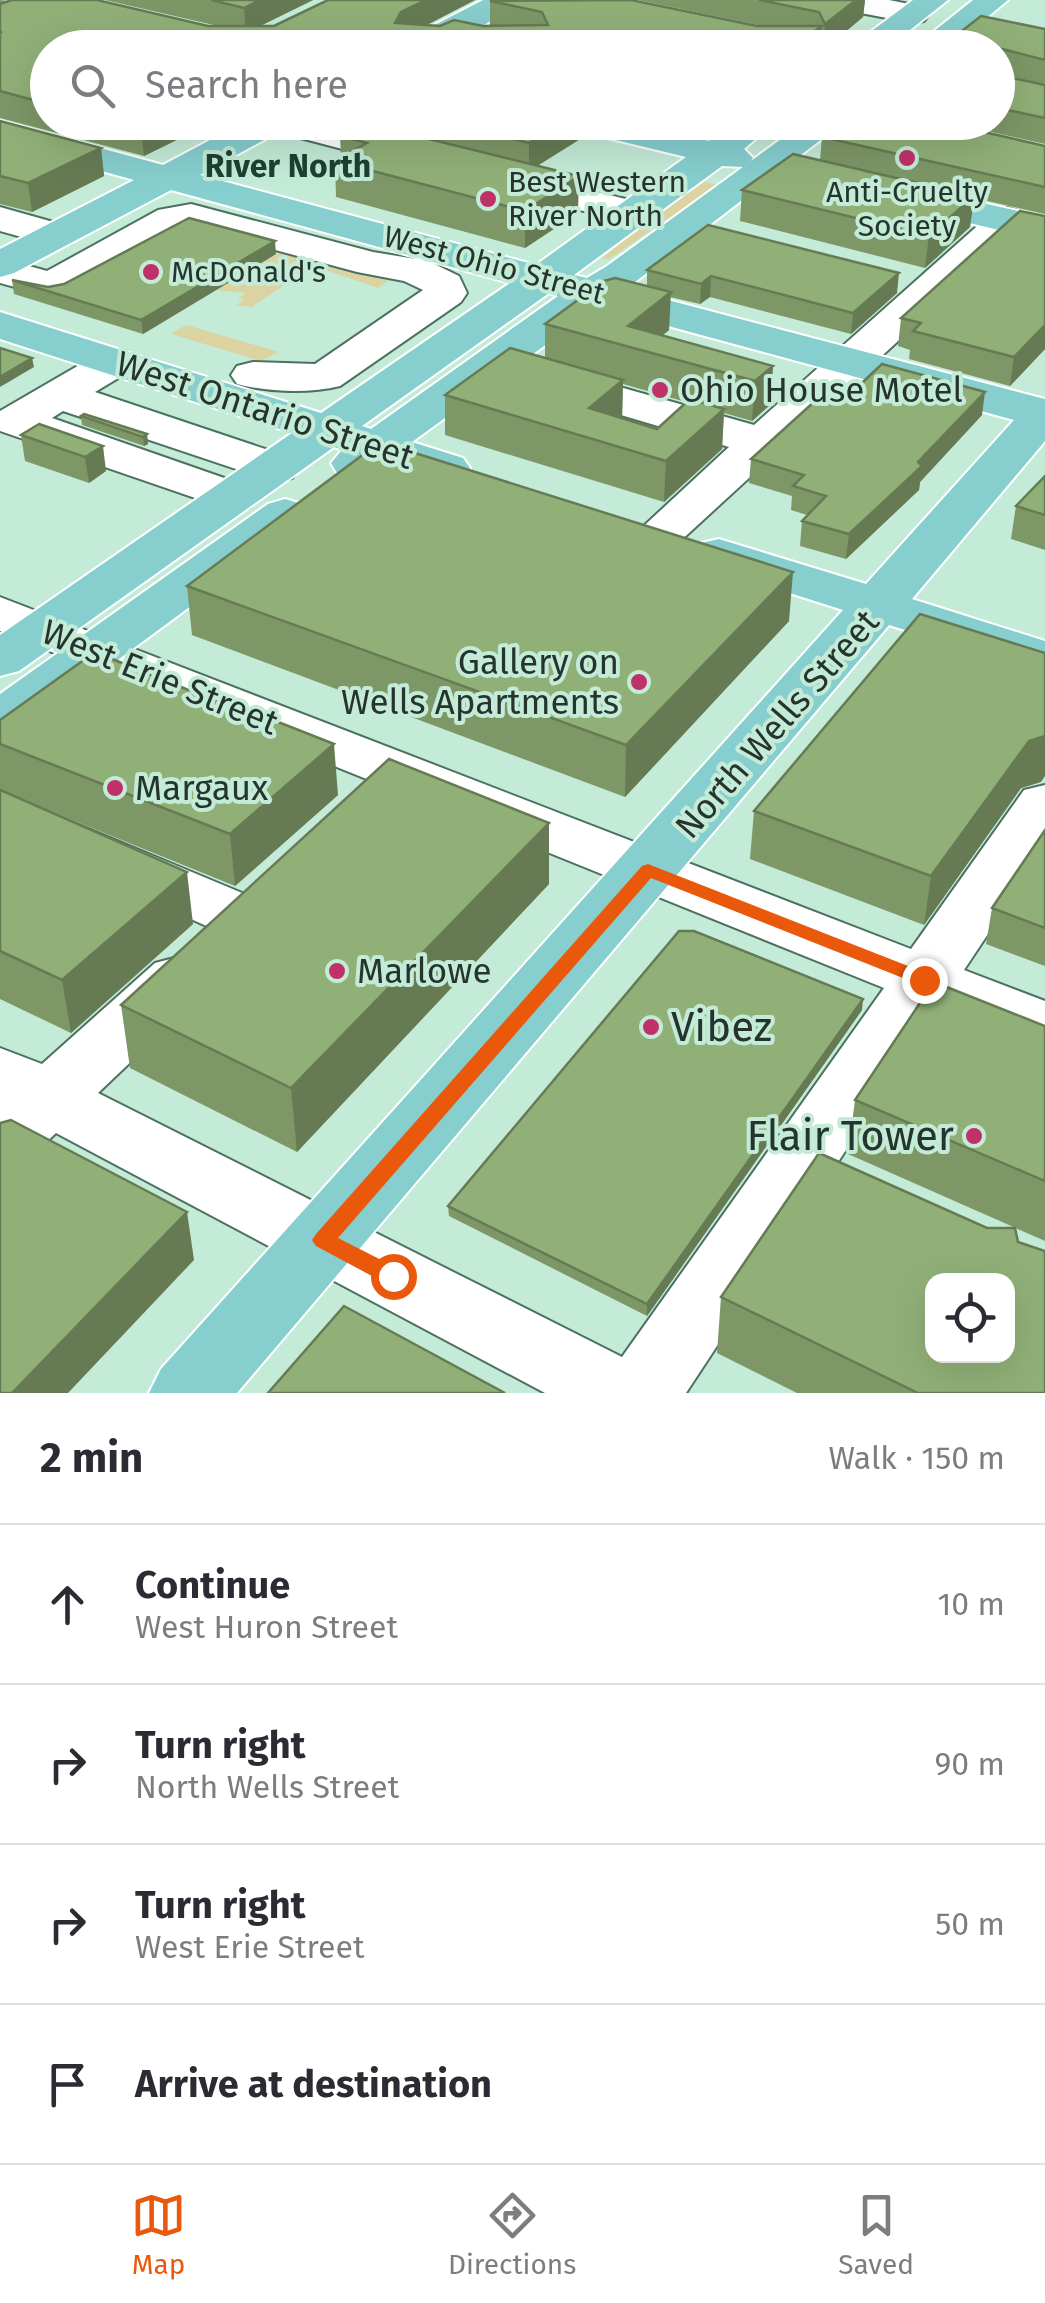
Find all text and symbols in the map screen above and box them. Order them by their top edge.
search box [30,30,1015,140]
icon: search [65,58,120,113]
text: Search here [145,62,348,108]
district label: River North [205,147,371,185]
marker: Anti-Cruelty Society [896,147,918,169]
place label: Best Western River North [508,164,686,234]
place label: Anti-Cruelty Society [826,174,988,244]
marker: Best Western River North [477,188,499,210]
street label: West Ohio Street [380,218,609,312]
place label: McDonald's [171,254,326,290]
marker: McDonald's [140,261,162,283]
street label: West Ontario Street [111,342,419,478]
place label: Ohio House Motel [680,369,963,411]
marker: Ohio House Motel [649,379,671,401]
street label: North Wells Street [666,601,888,847]
street label: West Erie Street [36,611,285,744]
place label: Gallery on Wells Apartments [341,641,619,723]
marker: Gallery on Wells Apartments [628,671,650,693]
place label: Margaux [135,767,268,809]
marker: Margaux [104,777,126,799]
place label: Marlowe [357,950,491,992]
route end [902,958,948,1004]
marker: Marlowe [326,960,348,982]
place label: Vibez [671,1002,772,1052]
marker: Vibez [640,1016,662,1038]
place label: Flair Tower [747,1111,954,1161]
marker: Flair Tower [963,1125,985,1147]
route start [371,1254,417,1300]
map controls [925,1273,1015,1363]
button: locate [925,1273,1015,1363]
text: 2 min [40,1433,143,1483]
text: Walk · 150 m [828,1439,1005,1477]
text: Continue [135,1562,290,1608]
icon: ahead [40,1577,95,1632]
text: 10 m [937,1585,1005,1623]
text: West Huron Street [135,1608,398,1646]
text: Turn right [135,1722,305,1768]
icon: right [40,1737,95,1792]
text: 90 m [934,1745,1005,1783]
text: North Wells Street [135,1768,399,1806]
text: Turn right [135,1882,305,1928]
icon: right [40,1897,95,1952]
text: 50 m [935,1905,1005,1943]
text: West Erie Street [135,1928,364,1966]
icon: arrive [40,2057,95,2112]
text: Arrive at destination [135,2061,492,2107]
tab: Map [131,2188,186,2281]
tab: Directions [448,2188,576,2281]
tab: Saved [838,2188,914,2281]

